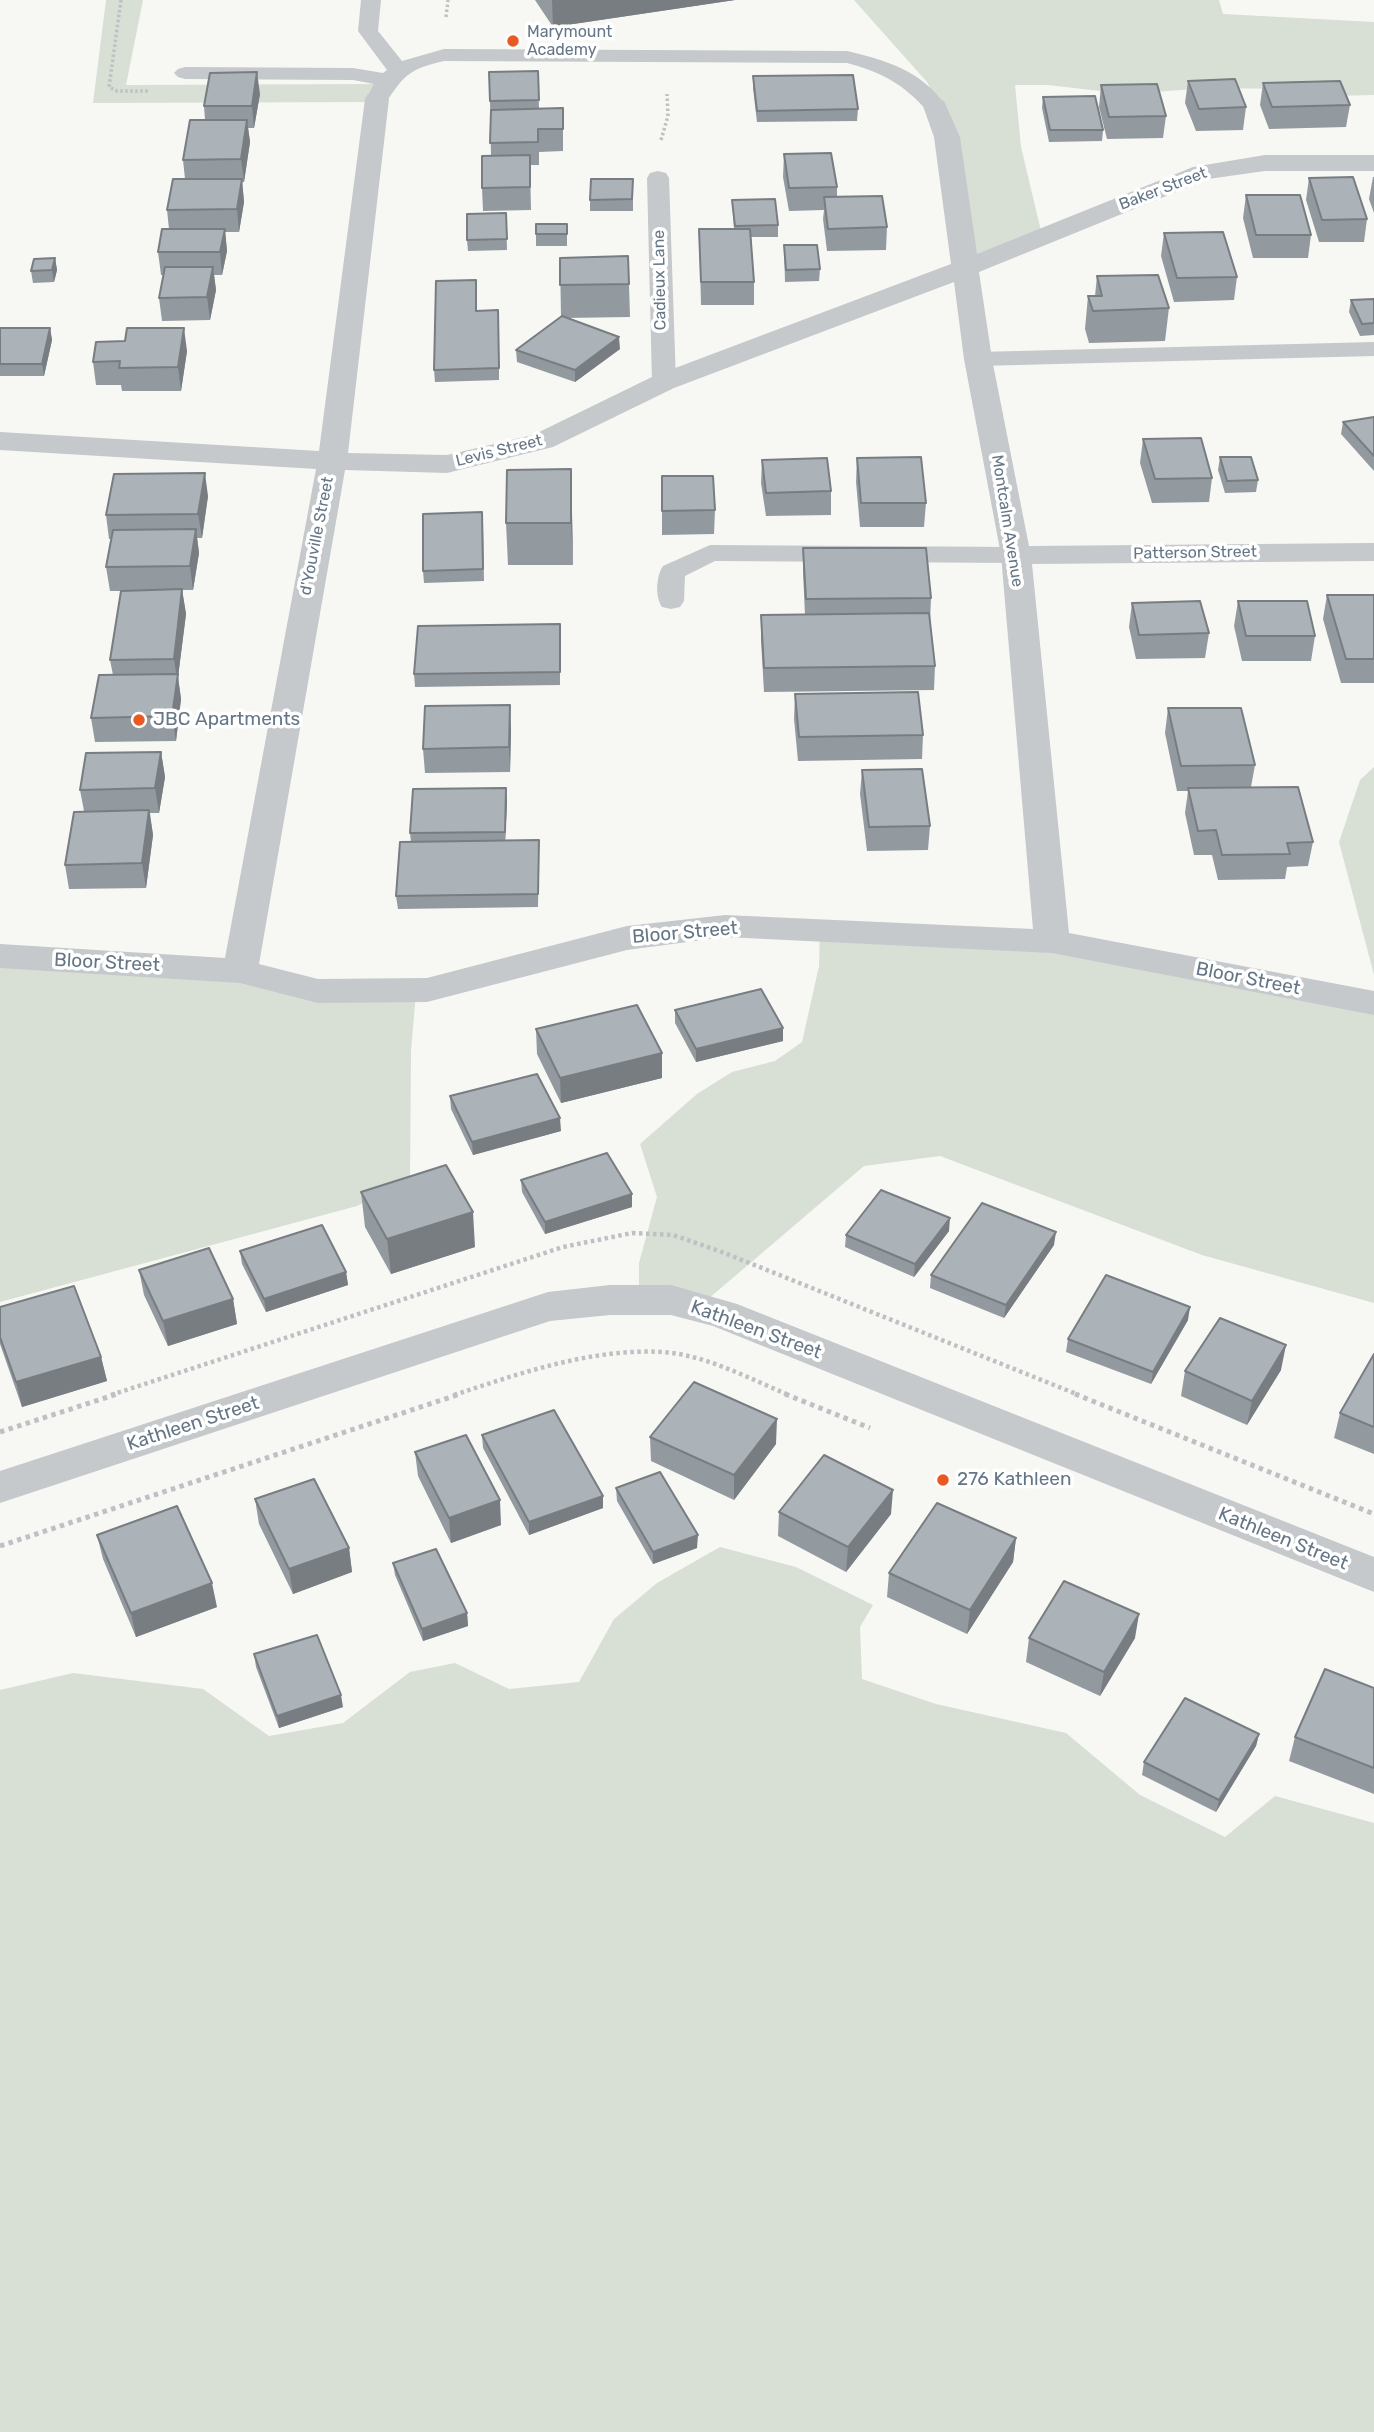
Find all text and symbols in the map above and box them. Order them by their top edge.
place label: Marymount Academy [527,22,612,60]
marker: Marymount Academy [505,33,521,49]
street label: Baker Street [1116,163,1210,215]
street label: Cadieux Lane [650,230,670,330]
street label: Levis Street [454,431,544,471]
street label: Montcalm Avenue [987,454,1027,588]
street label: d'Youville Street [296,475,338,597]
street label: Patterson Street [1133,542,1257,564]
place label: JBC Apartments [153,709,300,731]
marker: JBC Apartments [131,712,147,728]
street label: Bloor Street [631,917,739,949]
street label: Bloor Street [54,949,160,977]
street label: Bloor Street [1194,958,1302,1000]
street label: Kathleen Street [687,1296,825,1364]
street label: Kathleen Street [124,1392,262,1456]
place label: 276 Kathleen [957,1469,1072,1491]
marker: 276 Kathleen [935,1472,951,1488]
street label: Kathleen Street [1215,1503,1351,1575]

